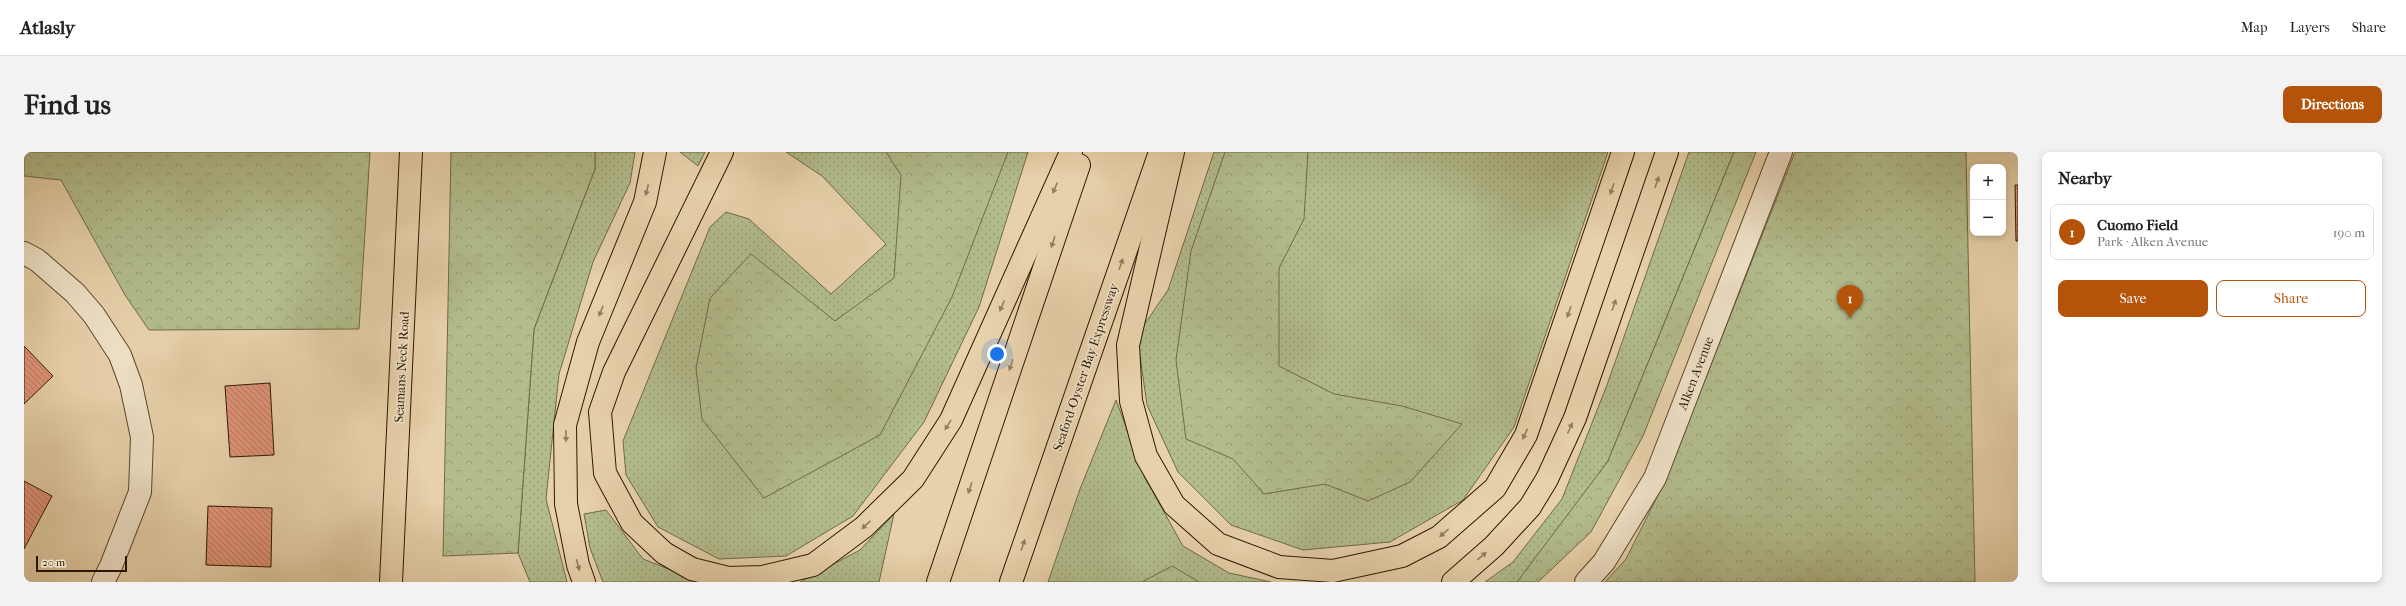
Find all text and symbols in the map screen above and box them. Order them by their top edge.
text: Atlasly [20,17,75,39]
text: Map [2241,19,2268,36]
text: Layers [2290,19,2330,36]
text: Share [2352,19,2386,36]
button: Directions [2283,86,2382,123]
text: Find us [24,88,111,121]
map controls [1970,164,2006,236]
button: + [1970,164,2006,200]
text: Nearby [2058,168,2112,188]
one-way arrow [1654,176,1660,188]
one-way arrow [1052,182,1058,193]
one-way arrow [644,184,650,196]
one-way arrow [1608,184,1614,196]
button: − [1970,200,2006,236]
text: Cuomo Field [2097,216,2178,234]
text: 1 [2070,225,2074,240]
text: 190 m [2333,225,2365,240]
text: Park · Alken Avenue [2097,234,2208,249]
one-way arrow [1050,236,1056,248]
one-way arrow [1119,257,1125,269]
street label: Seaford-Oyster Bay Expressway [1050,280,1122,453]
button: Save [2058,280,2208,317]
button: Share [2216,280,2366,317]
pin: 1 [1837,285,1863,318]
one-way arrow [1611,299,1617,311]
one-way arrow [999,301,1005,312]
one-way arrow [597,306,603,318]
one-way arrow [1566,306,1572,318]
street label: Seamans Neck Road [391,310,412,423]
street label: Alken Avenue [1674,334,1717,413]
your location [987,344,1007,364]
one-way arrow [1008,360,1014,372]
one-way arrow [945,419,952,431]
one-way arrow [1568,421,1574,433]
one-way arrow [1522,429,1528,441]
one-way arrow [562,430,569,442]
one-way arrow [966,483,972,495]
one-way arrow [861,520,871,529]
one-way arrow [1438,529,1449,538]
one-way arrow [1021,539,1027,551]
one-way arrow [1477,552,1488,561]
scale bar [36,554,127,573]
text: 20 m [42,556,65,569]
one-way arrow [575,559,581,571]

